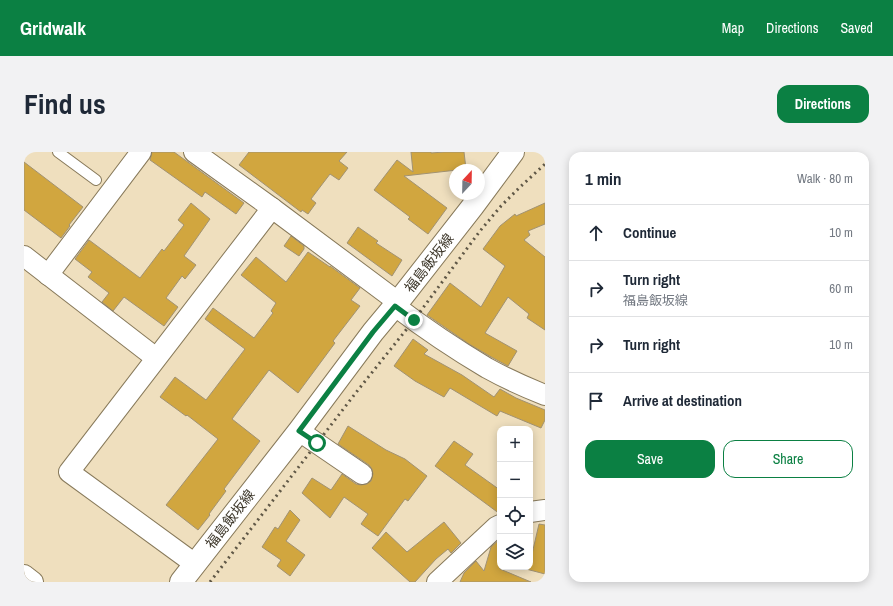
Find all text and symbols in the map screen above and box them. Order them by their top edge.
text: Gridwalk [20,15,86,41]
text: Map [722,19,744,37]
text: Directions [766,19,818,37]
text: Saved [840,19,873,37]
text: Find us [24,85,106,123]
button: Directions [777,85,869,123]
north arrow [449,164,485,200]
text: 1 min [585,167,621,190]
text: Walk · 80 m [797,170,853,187]
icon: ahead [585,222,607,244]
text: Continue [623,222,676,243]
text: 10 m [829,224,853,241]
street label: 福島飯坂線 [400,230,458,296]
text: Turn right [623,269,680,290]
icon: right [585,278,607,300]
text: 60 m [829,280,853,297]
text: 福島飯坂線 [623,292,688,309]
route end [405,311,423,329]
icon: right [585,334,607,356]
text: Turn right [623,334,680,355]
text: 10 m [829,336,853,353]
icon: arrive [585,390,607,412]
text: Arrive at destination [623,390,742,411]
map controls [497,426,533,570]
button: + [497,426,533,462]
route start [308,434,326,452]
button: Save [585,440,715,478]
button: Share [723,440,853,478]
button: − [497,462,533,498]
street label: 福島飯坂線 [201,486,259,552]
button: locate [497,498,533,534]
button: layers [497,534,533,570]

